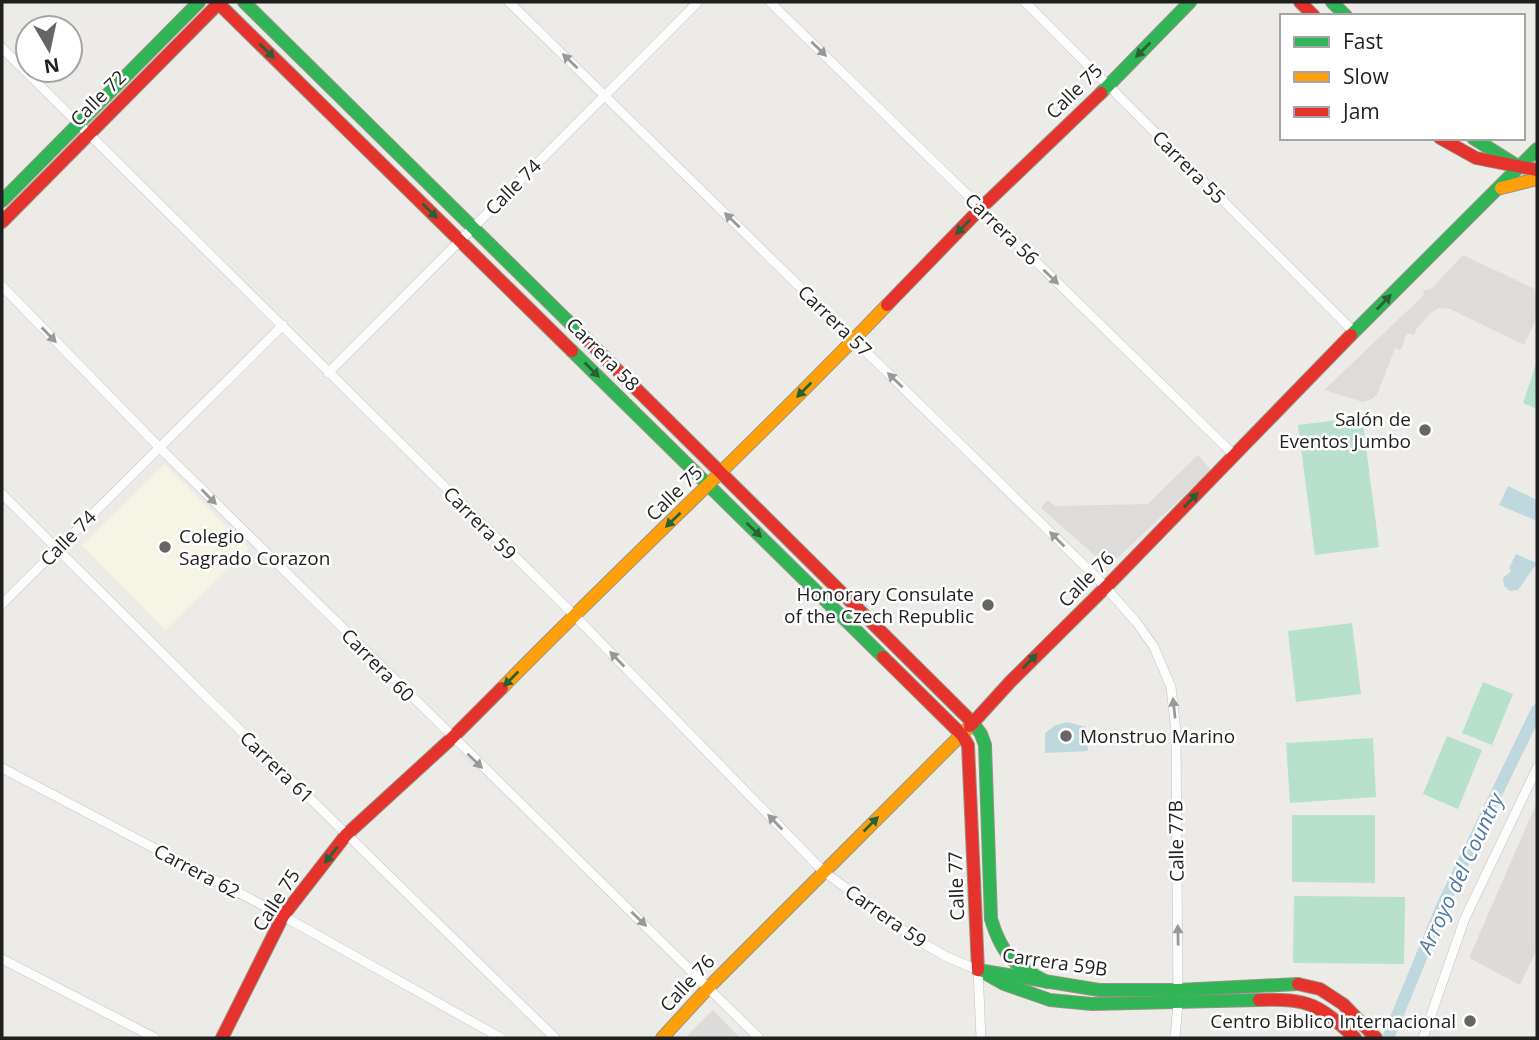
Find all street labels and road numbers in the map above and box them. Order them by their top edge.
street label: Calle 75 [1040,58,1108,124]
street label: Calle 72 [64,64,132,132]
street label: Carrera 55 [1147,125,1231,209]
street label: Calle 74 [479,153,547,221]
street label: Carrera 56 [959,187,1045,271]
street label: Carrera 57 [792,279,878,363]
street label: Carrera 58 [561,312,645,396]
street label: Calle 75 [640,460,708,526]
street label: Carrera 59 [438,481,522,565]
street label: Calle 74 [34,504,102,572]
street label: Calle 76 [1052,545,1120,613]
street label: Carrera 60 [336,623,420,707]
street label: Carrera 61 [234,725,320,809]
street label: Calle 77B [1162,800,1190,882]
street label: Carrera 62 [150,838,244,904]
street label: Calle 77 [942,851,970,921]
street label: Calle 75 [246,864,306,936]
street label: Carrera 59 [840,878,932,954]
street label: Carrera 59B [1001,942,1109,982]
street label: Calle 76 [654,949,720,1017]

